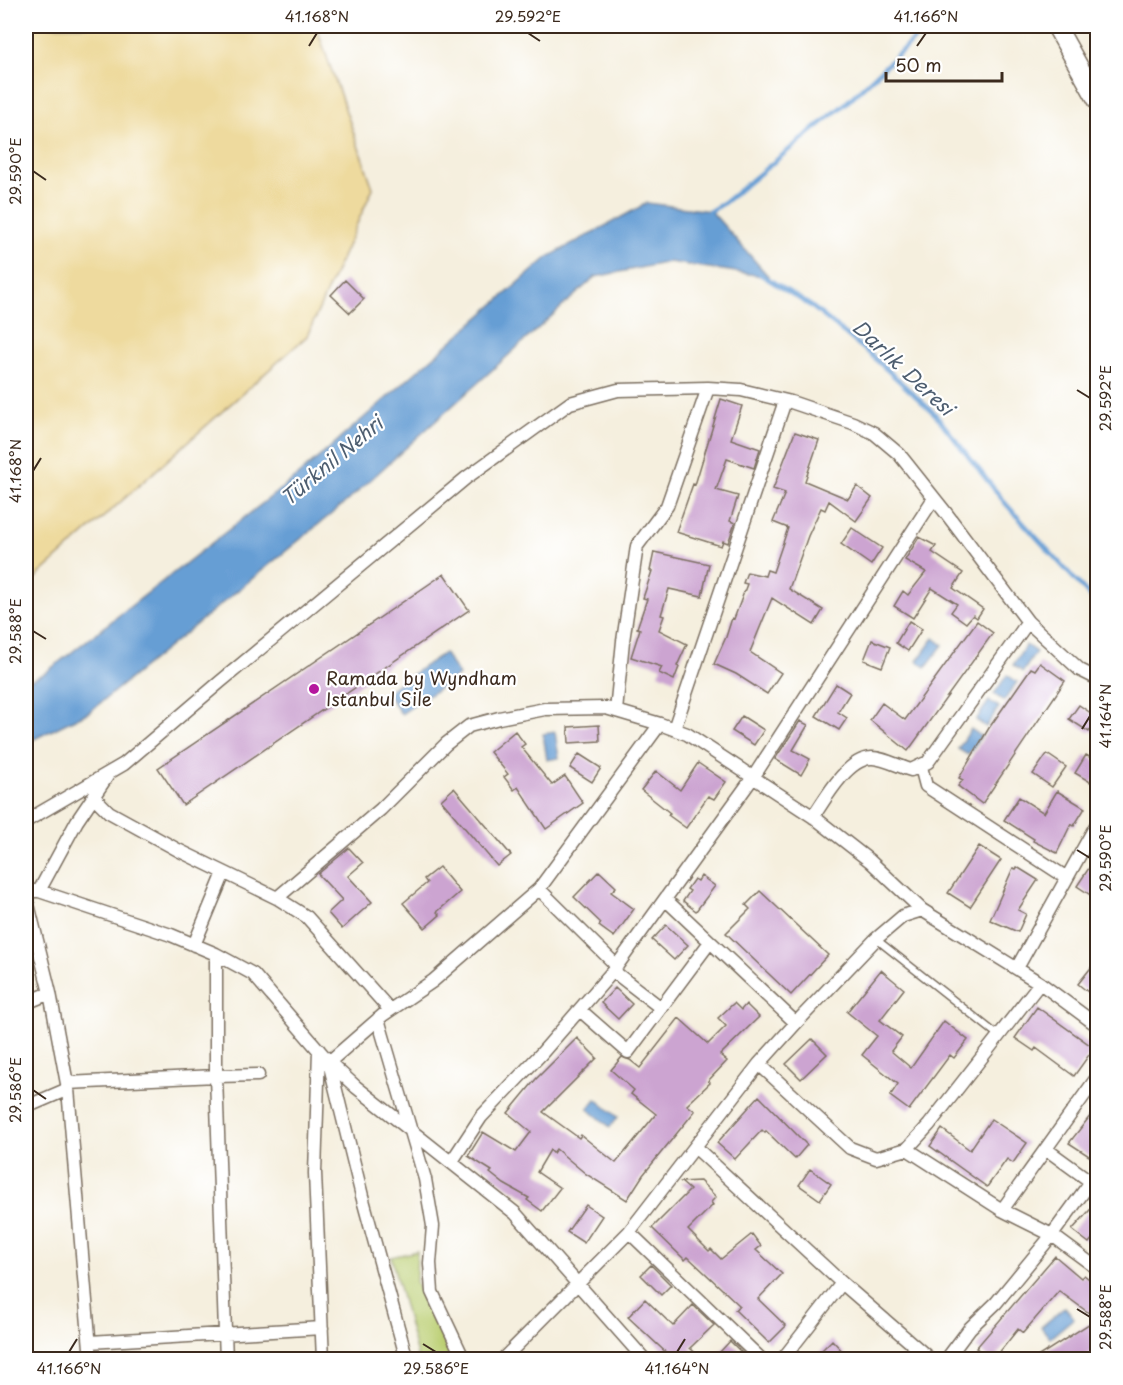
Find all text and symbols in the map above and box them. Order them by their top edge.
text: 41.168°N [285,4,349,27]
text: 29.592°E [495,4,561,27]
text: 41.166°N [894,4,958,27]
scale bar [886,45,1002,83]
text: 50 m [895,51,942,78]
text: 29.590°E [3,137,26,205]
water label: Darlık Deresi [846,312,964,425]
text: 29.592°E [1093,365,1116,431]
water label: Türknil Nehri [274,406,392,512]
text: 41.168°N [3,439,26,503]
text: 29.588°E [3,598,26,664]
place label: Ramada by Wyndham Istanbul Sile [326,664,517,712]
marker: Ramada by Wyndham Istanbul Sile [307,682,321,696]
text: 41.164°N [1093,684,1116,748]
text: 29.590°E [1093,824,1116,892]
text: 29.586°E [3,1057,26,1123]
text: 29.588°E [1093,1284,1116,1350]
text: 41.166°N [37,1356,101,1379]
text: 29.586°E [403,1356,469,1379]
text: 41.164°N [645,1356,709,1379]

